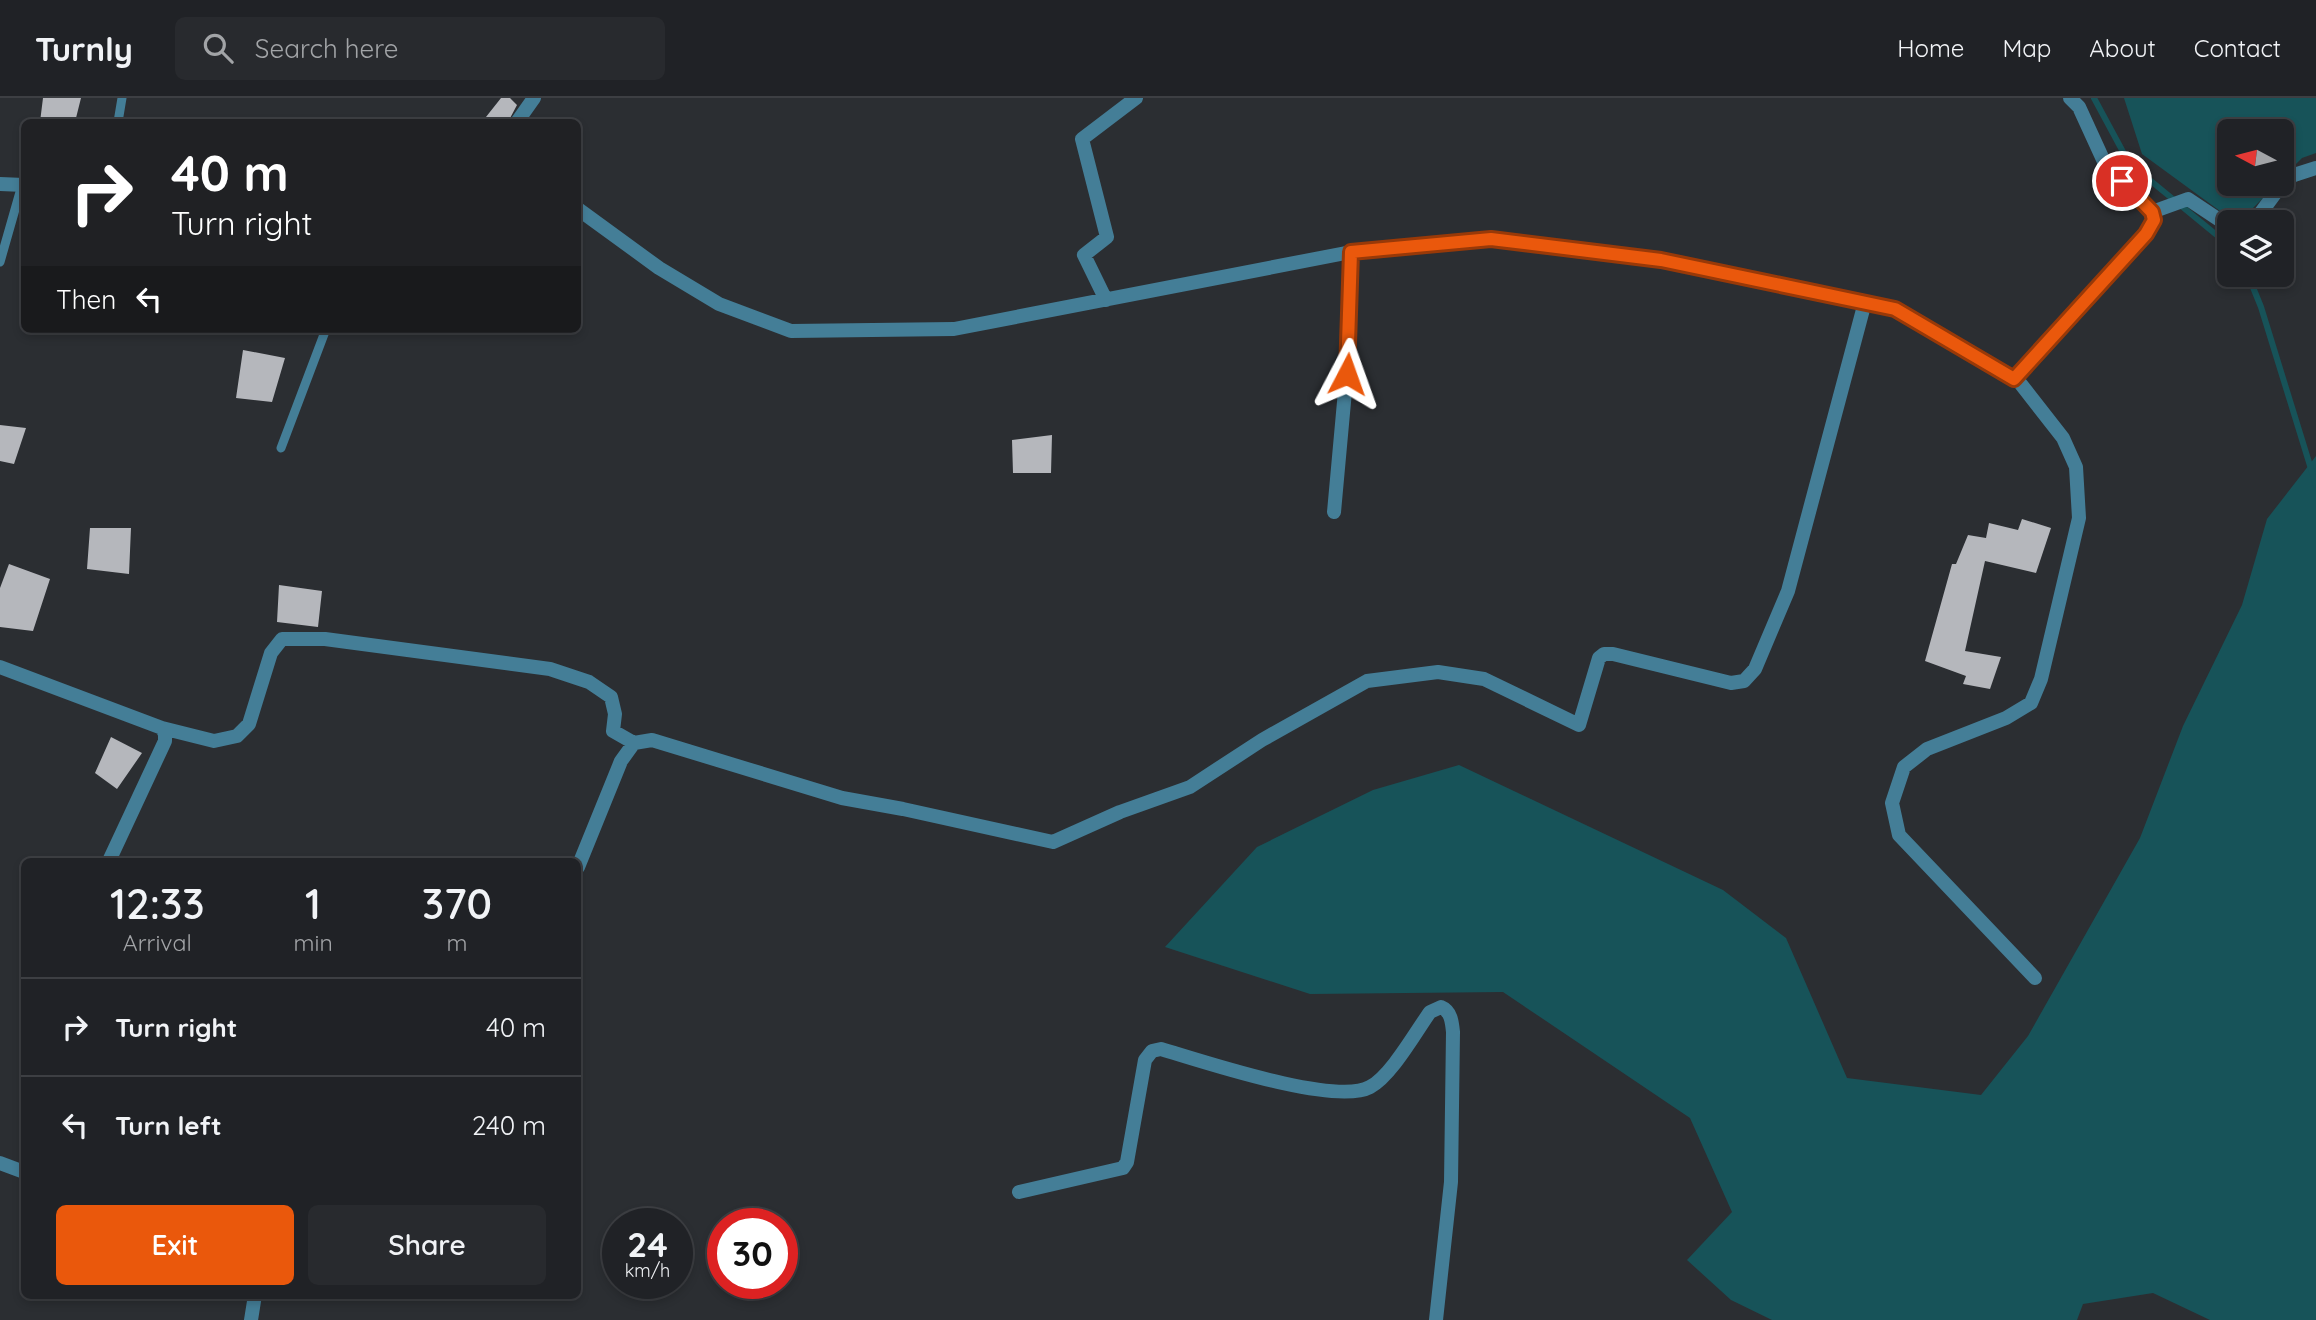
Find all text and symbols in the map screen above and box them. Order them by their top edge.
search box [175,17,665,80]
text: Turnly [35,28,133,69]
icon: search [199,29,237,67]
text: Search here [255,32,398,65]
text: Home [1897,33,1964,63]
text: Map [2002,33,2051,63]
text: About [2089,33,2156,63]
text: Contact [2194,33,2281,63]
north arrow [2217,119,2294,196]
map controls [2217,119,2294,287]
text: 40 m [171,142,289,203]
icon: right [56,147,147,238]
pin [2092,151,2152,211]
icon: arrive [2103,162,2141,200]
text: Turn right [171,203,312,243]
button: layers [2217,210,2294,287]
icon: left [130,280,168,318]
text: Then [56,283,116,316]
position arrow [1310,337,1384,411]
text: 12:33 [110,877,205,930]
text: 1 [305,877,321,930]
text: 370 [422,877,492,930]
text: Arrival [123,928,192,957]
text: min [294,928,333,957]
text: m [446,928,467,957]
icon: right [56,1008,94,1046]
text: Turn right [115,1011,237,1044]
text: 40 m [486,1011,546,1044]
icon: left [56,1106,94,1144]
text: Turn left [115,1109,222,1142]
text: 240 m [472,1109,546,1142]
button: Exit [56,1205,294,1285]
button: Share [308,1205,546,1285]
speed limit sign: 30 [707,1208,798,1299]
text: 24 [627,1222,668,1266]
text: km/h [625,1259,670,1282]

